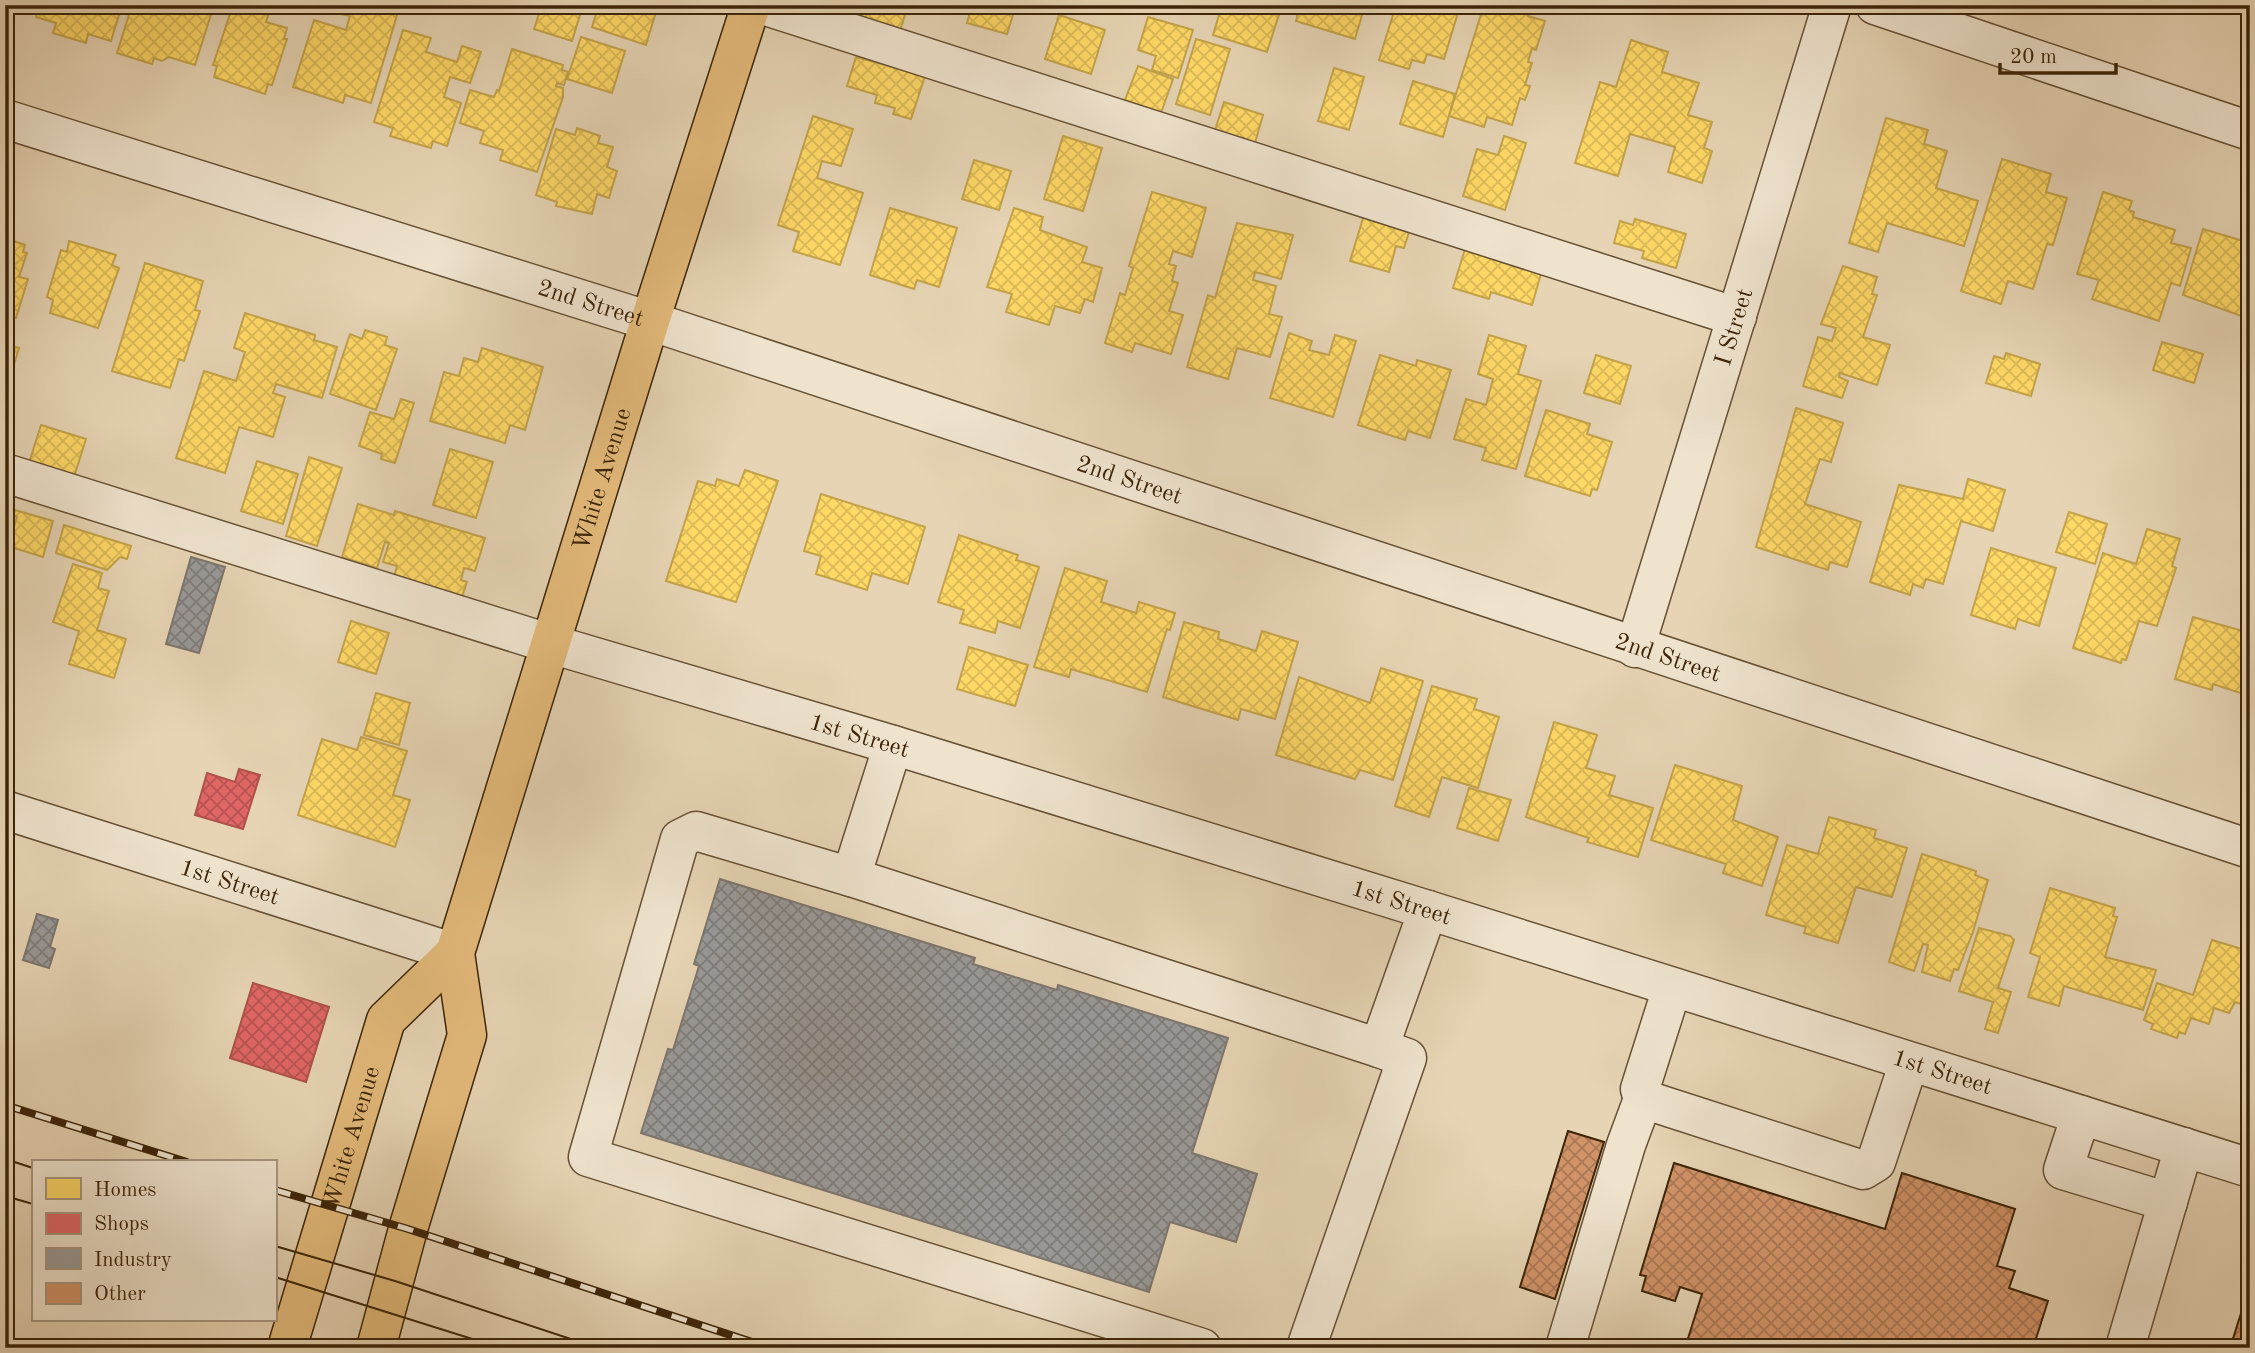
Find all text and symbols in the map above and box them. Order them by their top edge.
scale bar [2000,32,2115,76]
text: 20 m [2010,47,2057,68]
street label: 2nd Street [534,277,646,332]
street label: I Street [1712,286,1759,369]
street label: White Avenue [570,405,636,554]
street label: 2nd Street [1073,453,1185,510]
street label: 2nd Street [1612,630,1723,687]
street label: 1st Street [806,711,912,763]
street label: 1st Street [177,856,282,910]
street label: 1st Street [1348,877,1454,931]
street label: 1st Street [1889,1047,1995,1100]
street label: White Avenue [320,1064,385,1212]
legend [32,1160,276,1322]
text: Homes [94,1180,156,1201]
text: Shops [94,1214,149,1235]
text: Industry [94,1250,172,1271]
text: Other [94,1284,146,1305]

